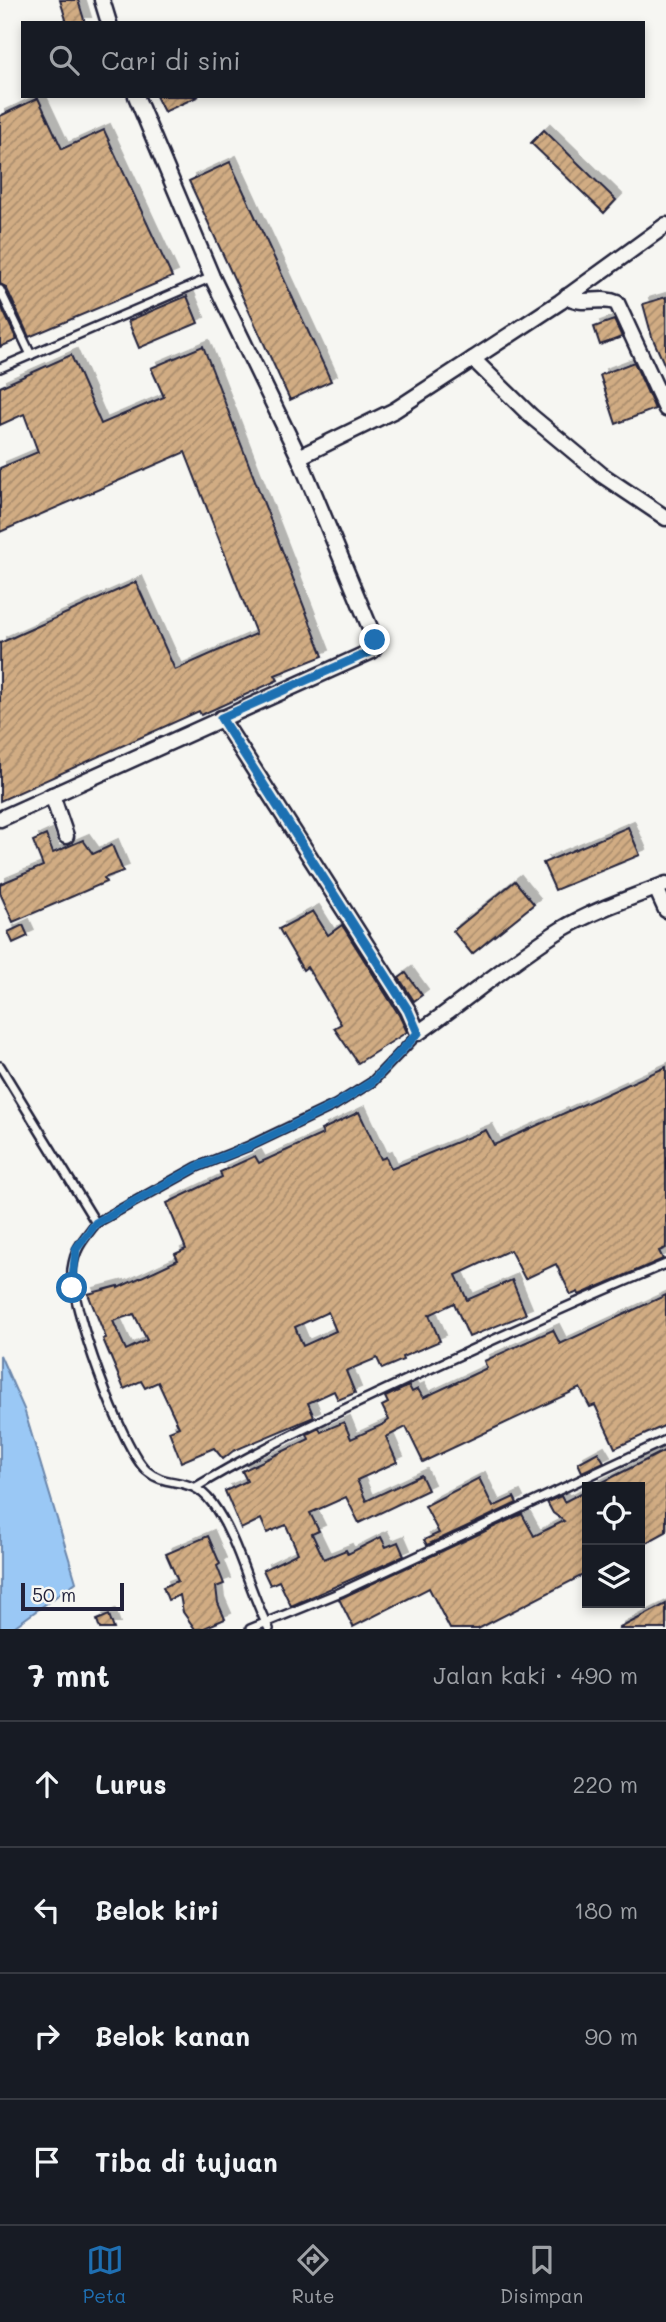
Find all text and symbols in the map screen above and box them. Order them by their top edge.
search box [21,21,645,98]
icon: search [45,41,83,79]
text: Cari di sini [101,43,241,77]
route end [359,624,390,655]
route start [56,1272,87,1303]
map controls [582,1482,645,1608]
button: locate [582,1482,645,1545]
button: layers [582,1545,645,1608]
scale bar [21,1580,124,1612]
text: 50 m [32,1582,76,1607]
text: 7 mnt [28,1655,110,1695]
text: Jalan kaki · 490 m [433,1660,638,1690]
icon: ahead [28,1765,66,1803]
text: Lurus [95,1767,167,1801]
text: 220 m [572,1769,638,1799]
icon: left [28,1891,66,1929]
text: Belok kiri [95,1893,219,1927]
text: 180 m [574,1895,638,1925]
icon: right [28,2017,66,2055]
text: Belok kanan [95,2019,250,2053]
text: 90 m [585,2021,638,2051]
icon: arrive [28,2143,66,2181]
text: Tiba di tujuan [95,2145,278,2179]
tab: Peta [83,2241,126,2308]
tab: Rute [292,2241,335,2308]
tab: Disimpan [500,2241,583,2308]

